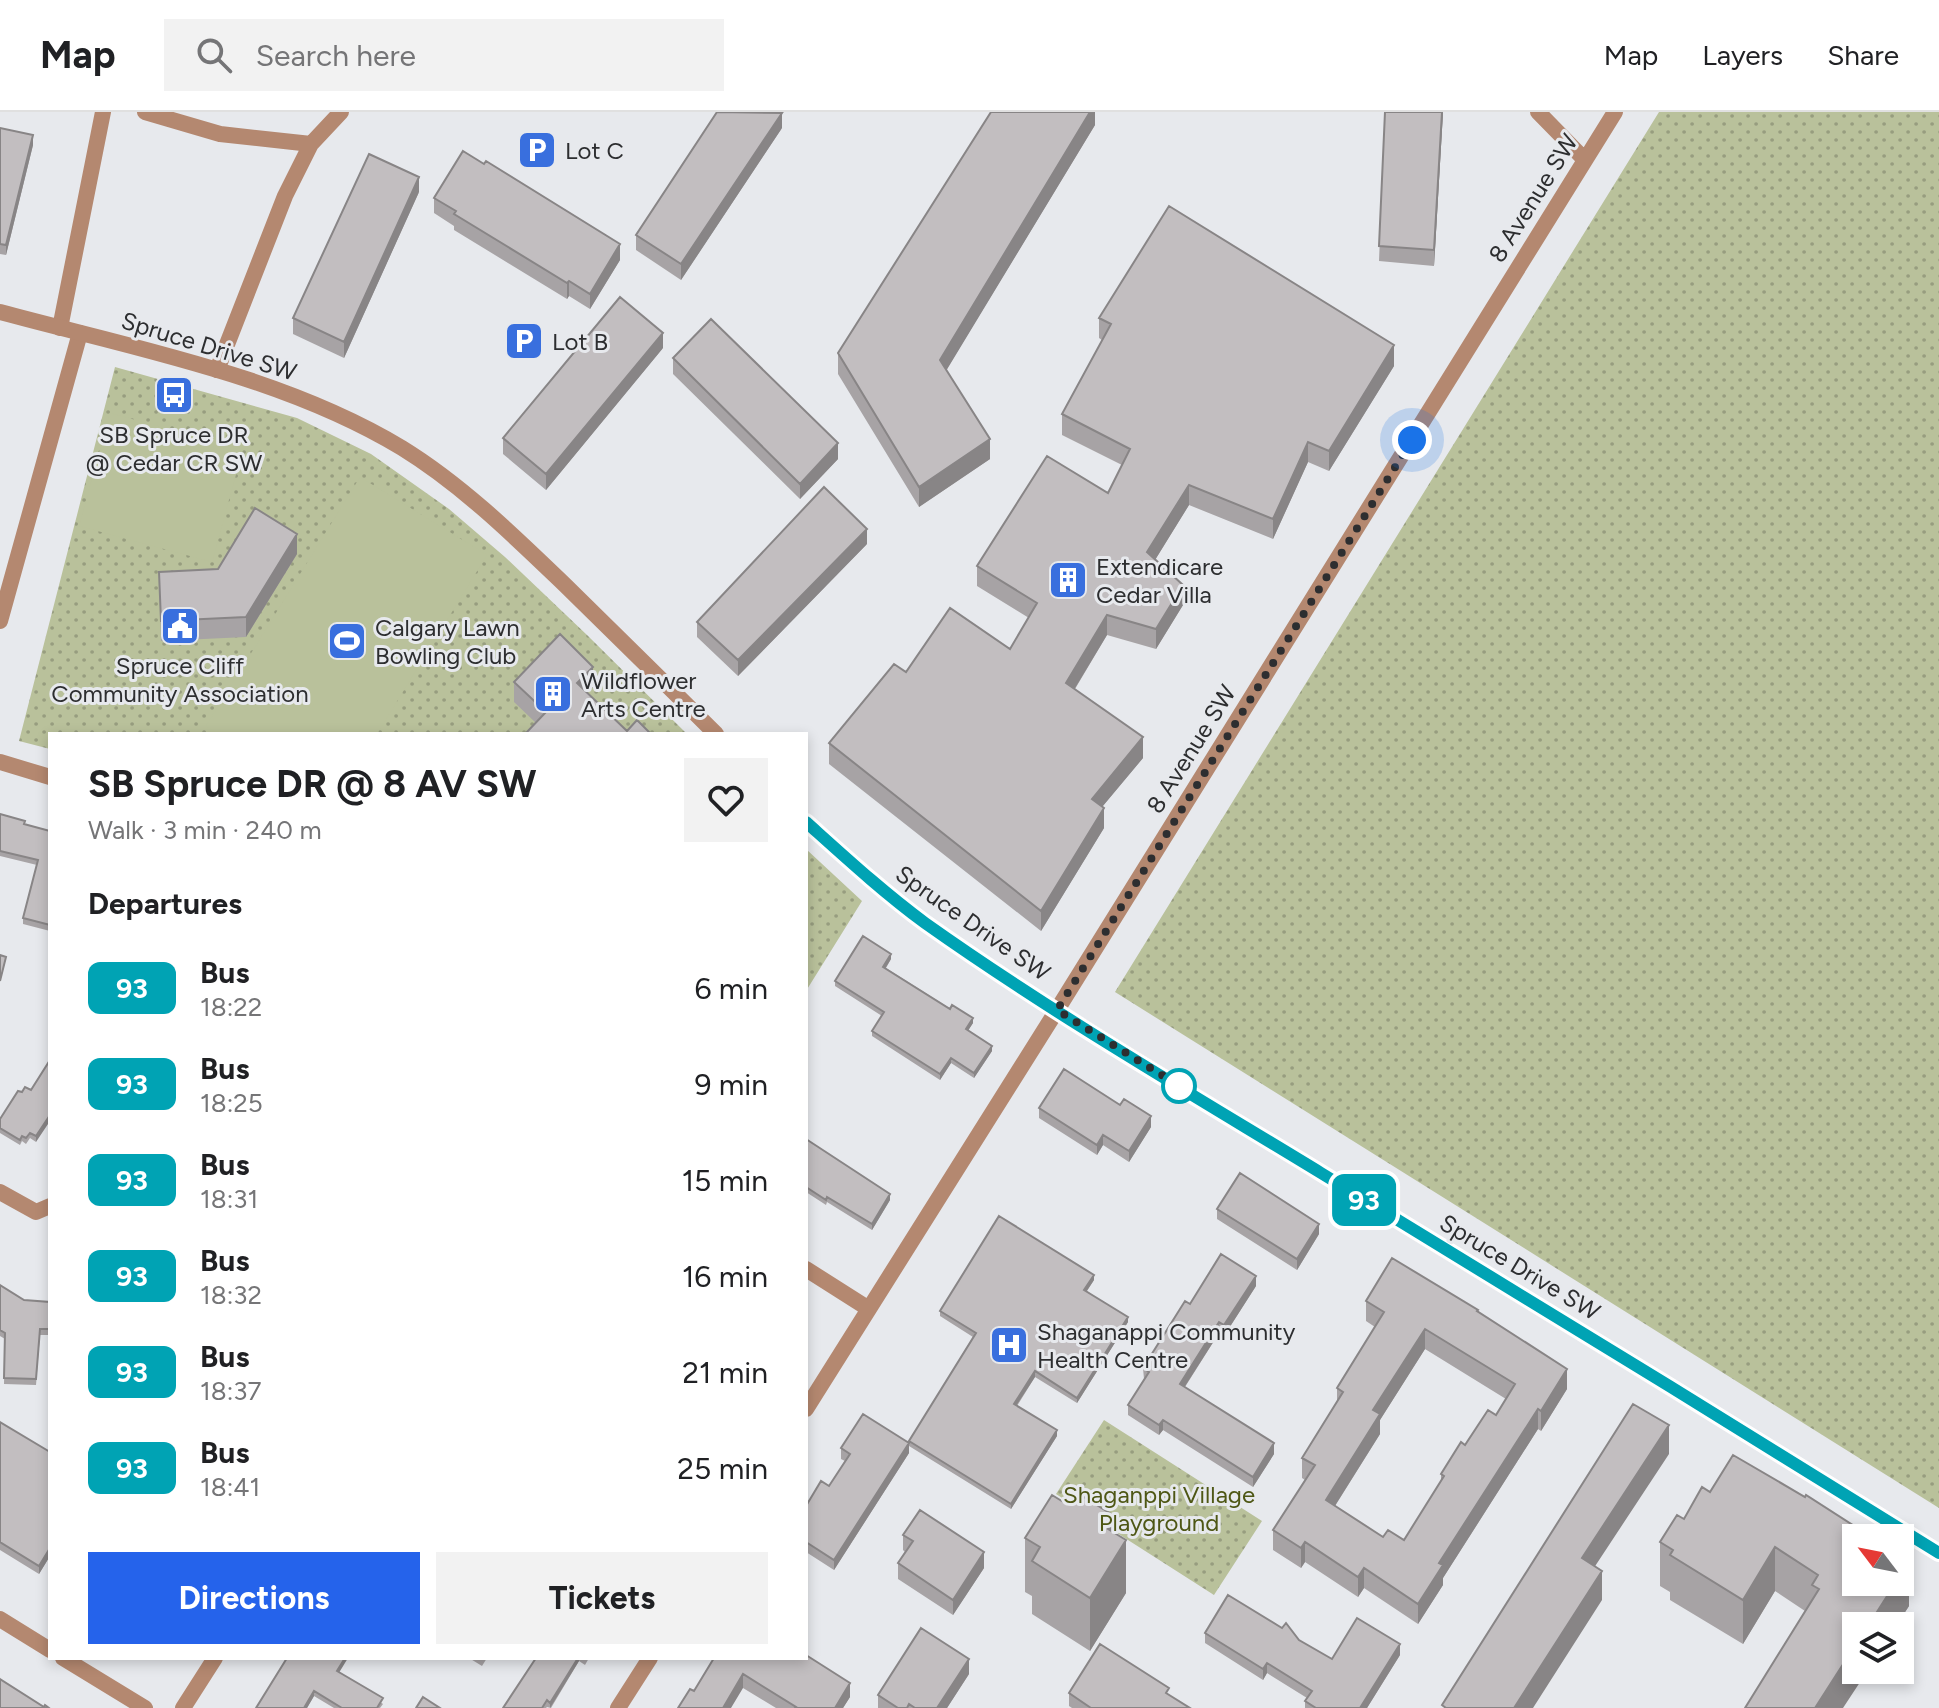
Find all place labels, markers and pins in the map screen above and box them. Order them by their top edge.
parking icon: Lot C [516,129,558,171]
place label: Lot C [565,136,624,165]
parking icon: Lot B [503,320,545,362]
place label: Lot B [552,327,608,356]
bus stop icon: SB Spruce DR @ Cedar CR SW [153,374,195,416]
place label: SB Spruce DR @ Cedar CR SW [86,420,262,477]
place label: Extendicare Cedar Villa [1096,552,1223,609]
building icon: Extendicare Cedar Villa [1047,559,1089,601]
public building icon: Spruce Cliff Community Association [159,605,201,647]
place label: Calgary Lawn Bowling Club [375,613,520,670]
sports icon: Calgary Lawn Bowling Club [326,620,368,662]
place label: Spruce Cliff Community Association [51,651,309,708]
place label: Wildflower Arts Centre [581,666,706,723]
building icon: Wildflower Arts Centre [532,673,574,715]
unlabelled marker [1162,1069,1196,1103]
place label: Shaganappi Community Health Centre [1037,1317,1296,1374]
hospital icon: Shaganappi Community Health Centre [988,1324,1030,1366]

